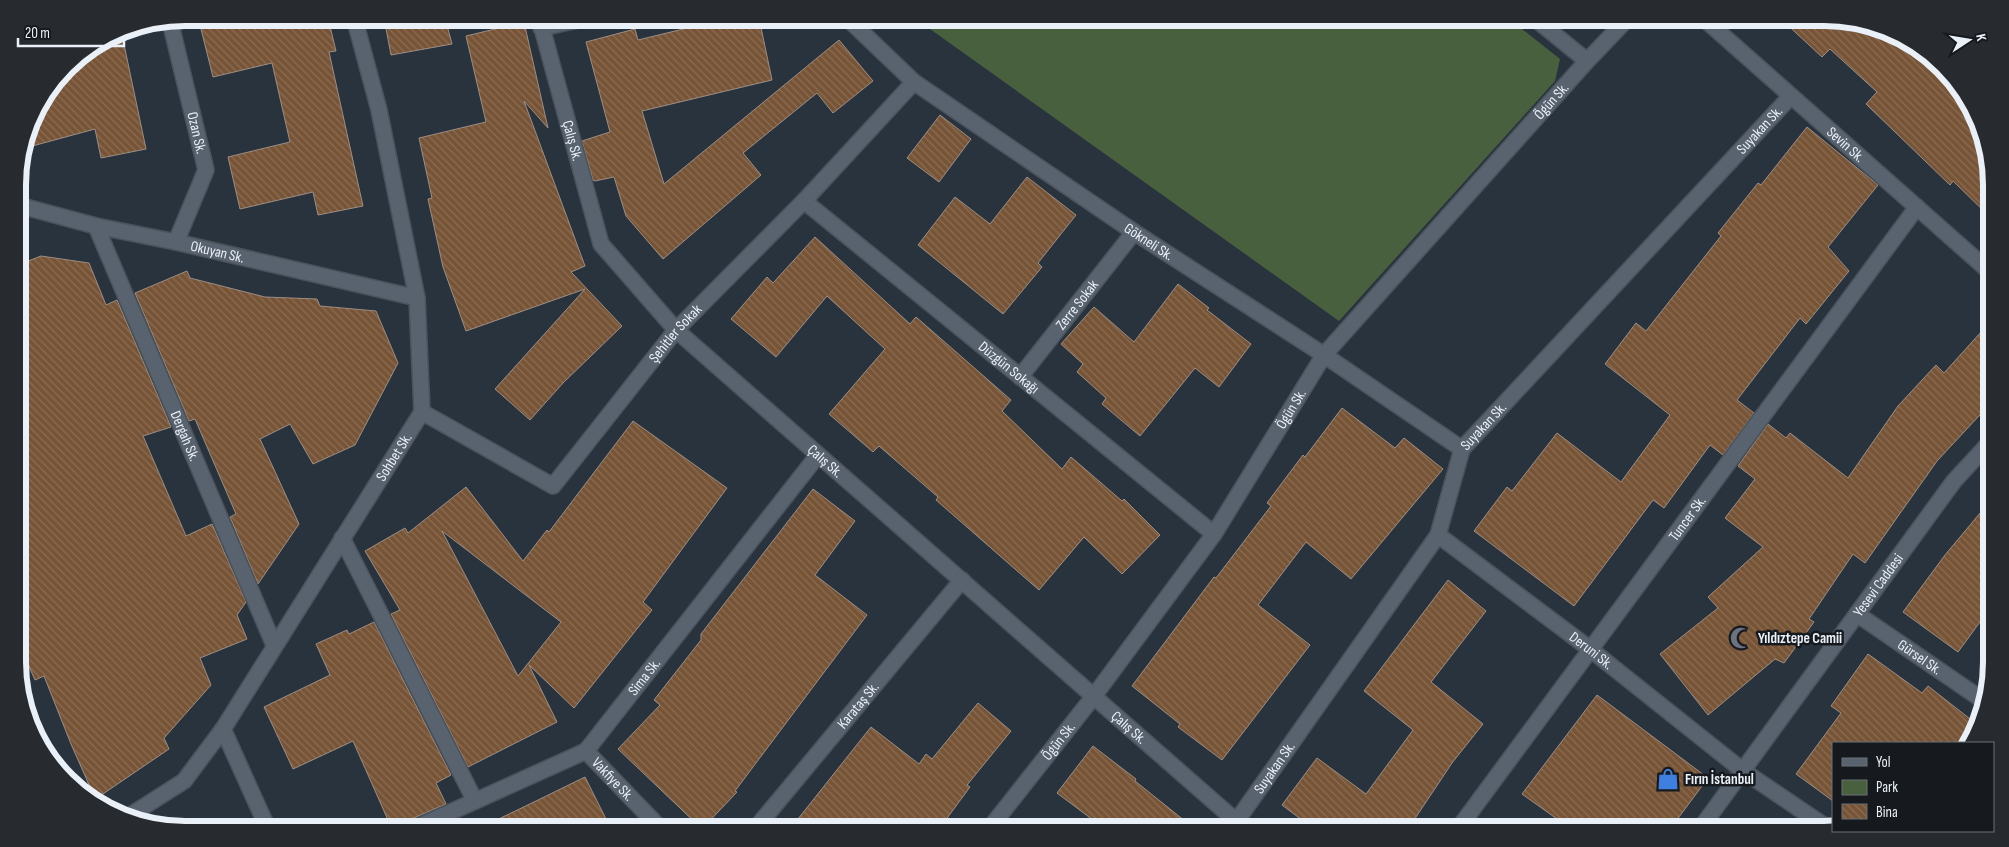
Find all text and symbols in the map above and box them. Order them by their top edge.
scale bar [18,15,124,47]
north arrow [1944,15,1994,65]
text: 20 m [25,24,50,43]
text: K [1972,32,1990,43]
street label: Ögün Sk. [1530,78,1573,124]
street label: Suyakan Sk. [1732,102,1787,158]
street label: Ozan Sk. [183,110,211,156]
street label: Çalış Sk. [558,118,587,163]
street label: Sevin Sk. [1823,122,1869,166]
street label: Gökneli Sk. [1120,219,1177,265]
street label: Okuyan Sk. [189,236,246,267]
street label: Zerre Sokak [1051,276,1103,334]
street label: Şehitler Sokak [644,300,706,366]
street label: Düzgün Sokağı [975,337,1043,398]
street label: Ögün Sk. [1271,385,1310,432]
street label: Suyakan Sk. [1456,398,1511,454]
street label: Dergah Sk. [166,408,204,464]
street label: Sohbet Sk. [372,429,416,485]
street label: Çalış Sk. [804,440,847,482]
street label: Tuncer Sk. [1664,492,1710,545]
street label: Yesevi Caddesi [1849,550,1907,620]
mosque icon: Yıldıztepe Camii [1728,625,1754,651]
street label: Deruni Sk. [1566,627,1617,674]
place label: Yıldıztepe Camii [1758,629,1842,648]
street label: Gürsel Sk. [1894,635,1946,679]
street label: Sima Sk. [624,654,665,699]
street label: Karataş Sk. [833,678,883,733]
street label: Çalış Sk. [1107,707,1151,748]
street label: Ögün Sk. [1037,718,1079,764]
street label: Suyakan Sk. [1249,738,1299,797]
legend [1832,742,1994,832]
street label: Vakfiye Sk. [588,753,639,805]
text: Yol [1876,753,1891,772]
shop icon: Fırın İstanbul [1655,766,1681,792]
place label: Fırın İstanbul [1685,770,1754,789]
text: Park [1876,778,1898,797]
text: Bina [1876,803,1898,822]

